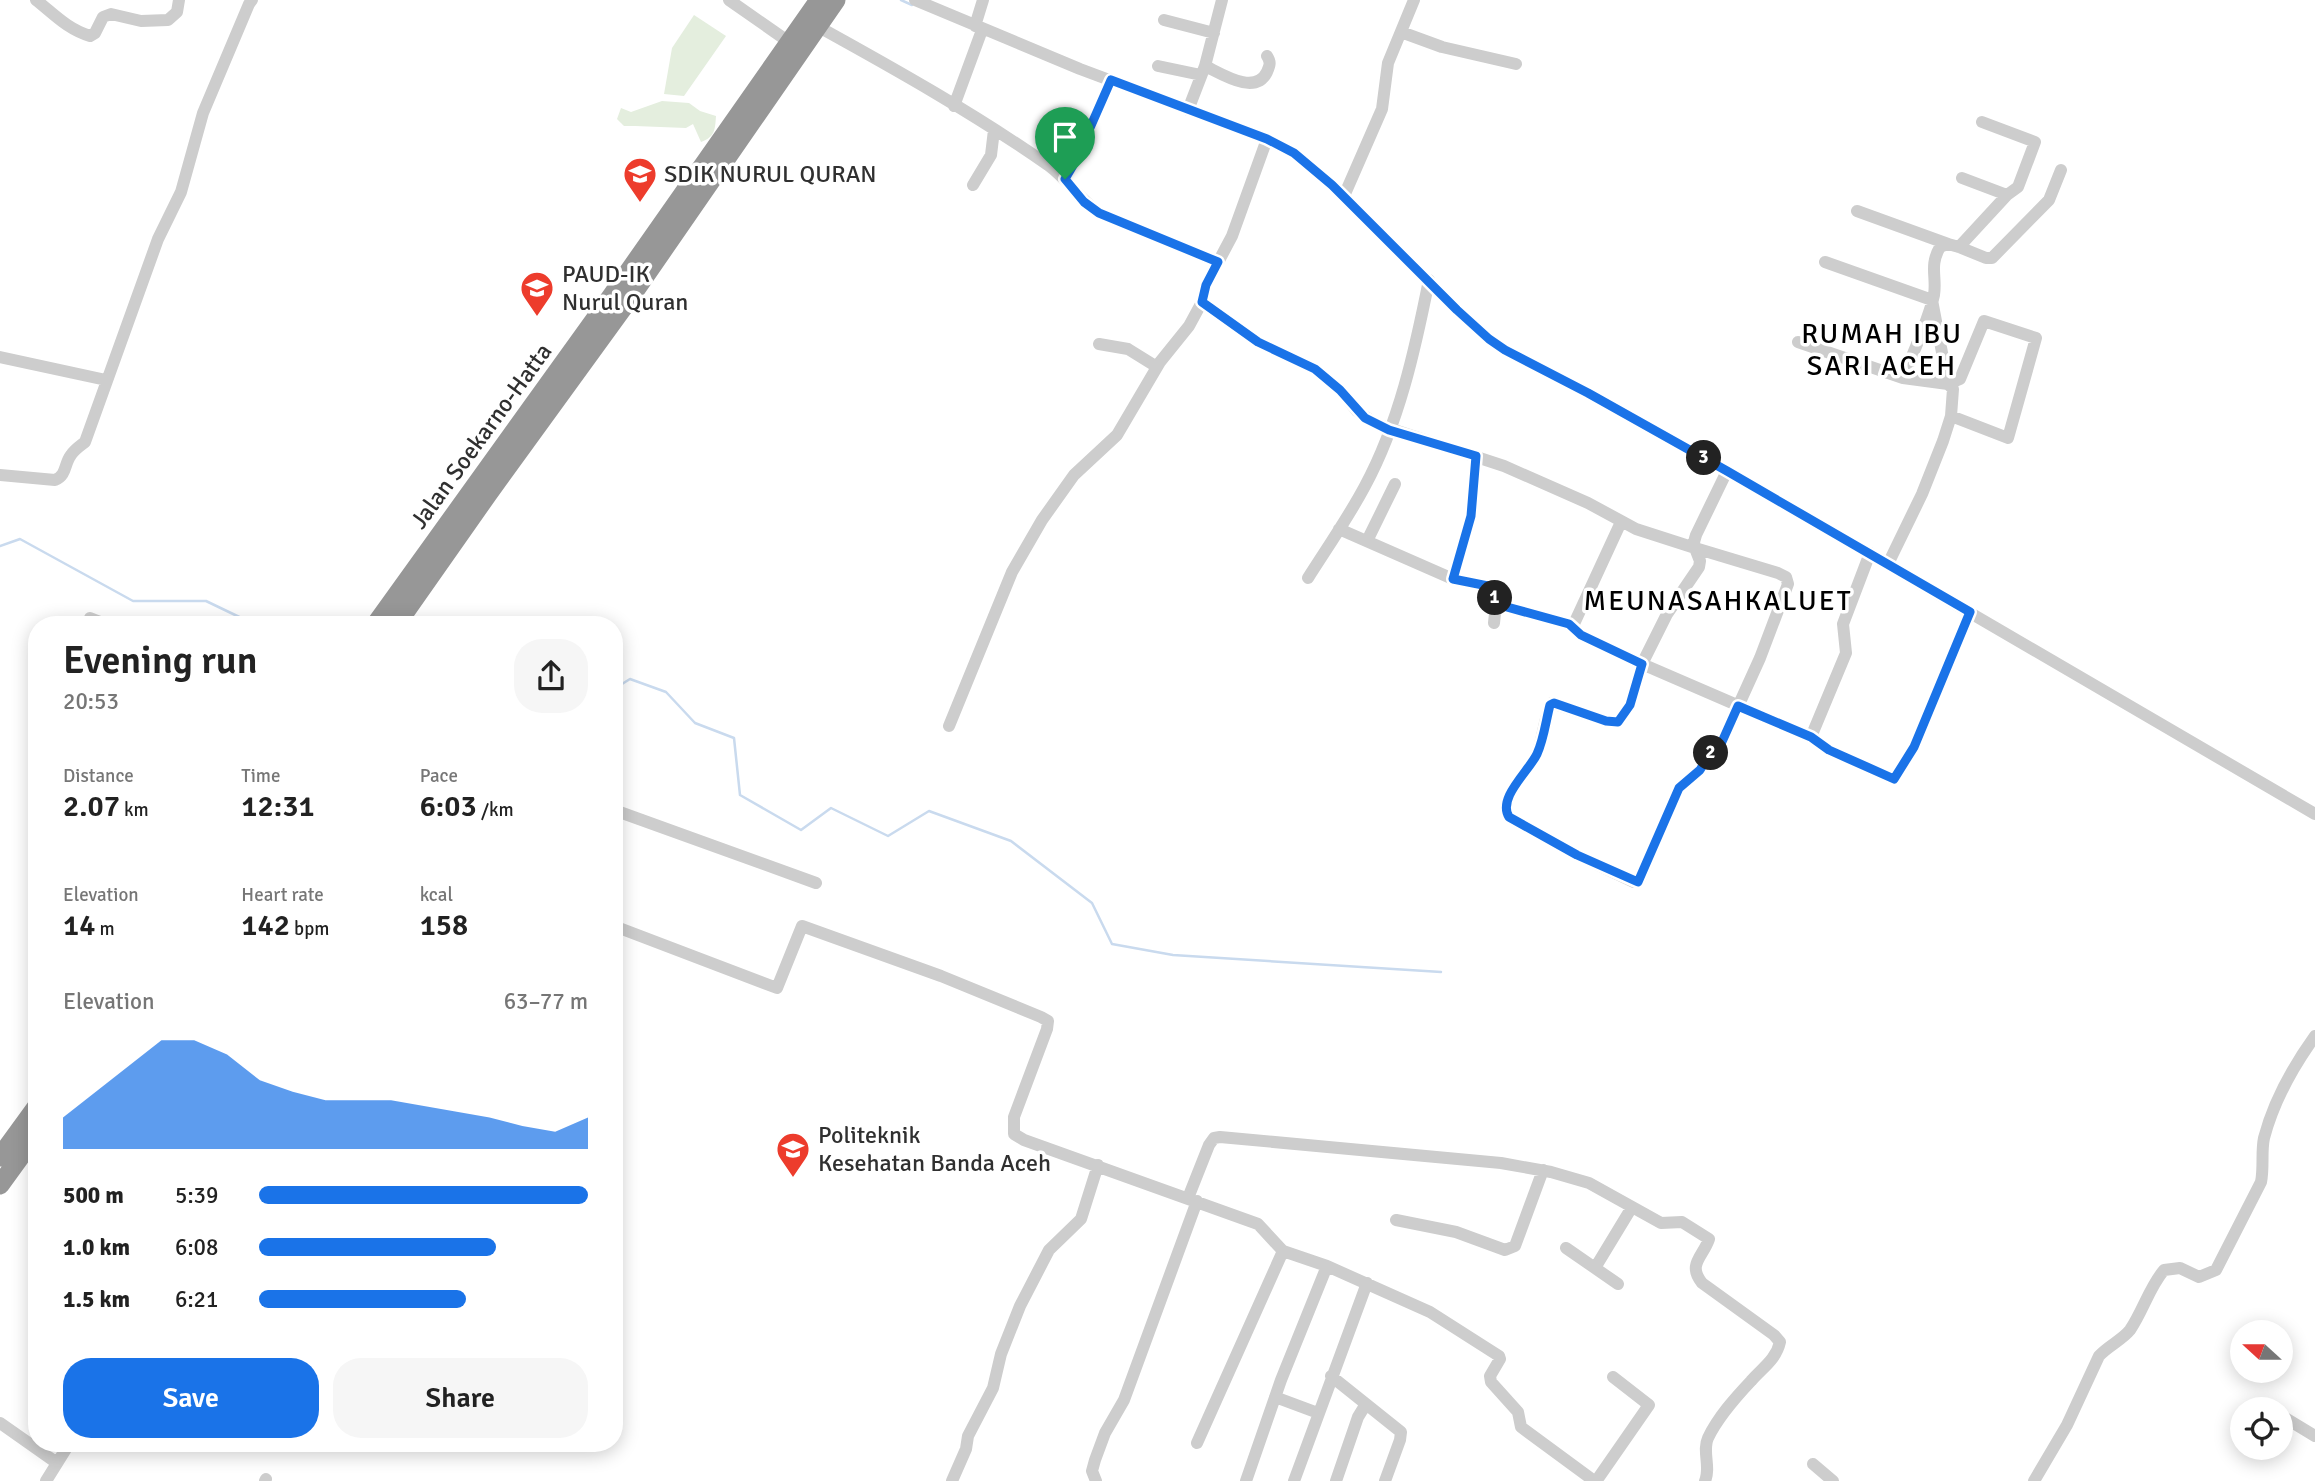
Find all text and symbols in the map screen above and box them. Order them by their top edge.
pin [1035,107,1095,179]
icon: arrive [1046,118,1084,156]
school or university icon: SDIK NURUL QURAN [621,155,659,204]
place label: SDIK NURUL QURAN [664,159,877,189]
place label: PAUD-IK Nurul Quran [562,259,688,317]
school or university icon: PAUD-IK Nurul Quran [518,269,556,318]
district label: RUMAH IBU SARI ACEH [1801,317,1963,383]
street label: Jalan Soekarno-Hatta [404,337,558,535]
pin: 3 [1686,440,1722,476]
text: 3 [1698,445,1709,469]
pin: 1 [1478,580,1512,616]
district label: MEUNASAHKALUET [1584,584,1852,618]
text: 1 [1489,585,1500,609]
text: Evening run [63,637,257,684]
button: share [514,639,588,713]
text: 20:53 [63,687,119,716]
pin: 2 [1694,736,1728,770]
text: 2 [1705,740,1716,764]
text: Distance [63,764,134,788]
text: Time [241,764,280,788]
text: Pace [420,764,458,788]
text: 2.07 [63,788,120,825]
text: 12:31 [241,788,315,825]
text: 6:03 [420,788,477,825]
text: km [120,798,149,822]
text: /km [477,798,514,822]
text: Elevation [63,883,139,907]
text: Heart rate [241,883,324,907]
text: kcal [420,883,453,907]
text: 14 [63,907,95,944]
text: 142 [241,907,290,944]
text: 158 [420,907,468,944]
text: m [95,917,115,941]
text: bpm [290,917,329,941]
text: Elevation [63,987,155,1016]
text: 63–77 m [504,987,588,1016]
place label: Politeknik Kesehatan Banda Aceh [818,1120,1051,1178]
school or university icon: Politeknik Kesehatan Banda Aceh [774,1130,812,1179]
text: 500 m [63,1181,124,1210]
text: 5:39 [175,1181,218,1210]
text: 1.0 km [63,1233,130,1262]
text: 6:08 [175,1233,218,1262]
text: 1.5 km [63,1285,130,1314]
text: 6:21 [175,1285,218,1314]
north arrow [2230,1320,2292,1382]
map controls [2230,1320,2293,1460]
button: Save [63,1358,319,1438]
button: Share [333,1358,588,1438]
button: locate [2230,1397,2293,1460]

